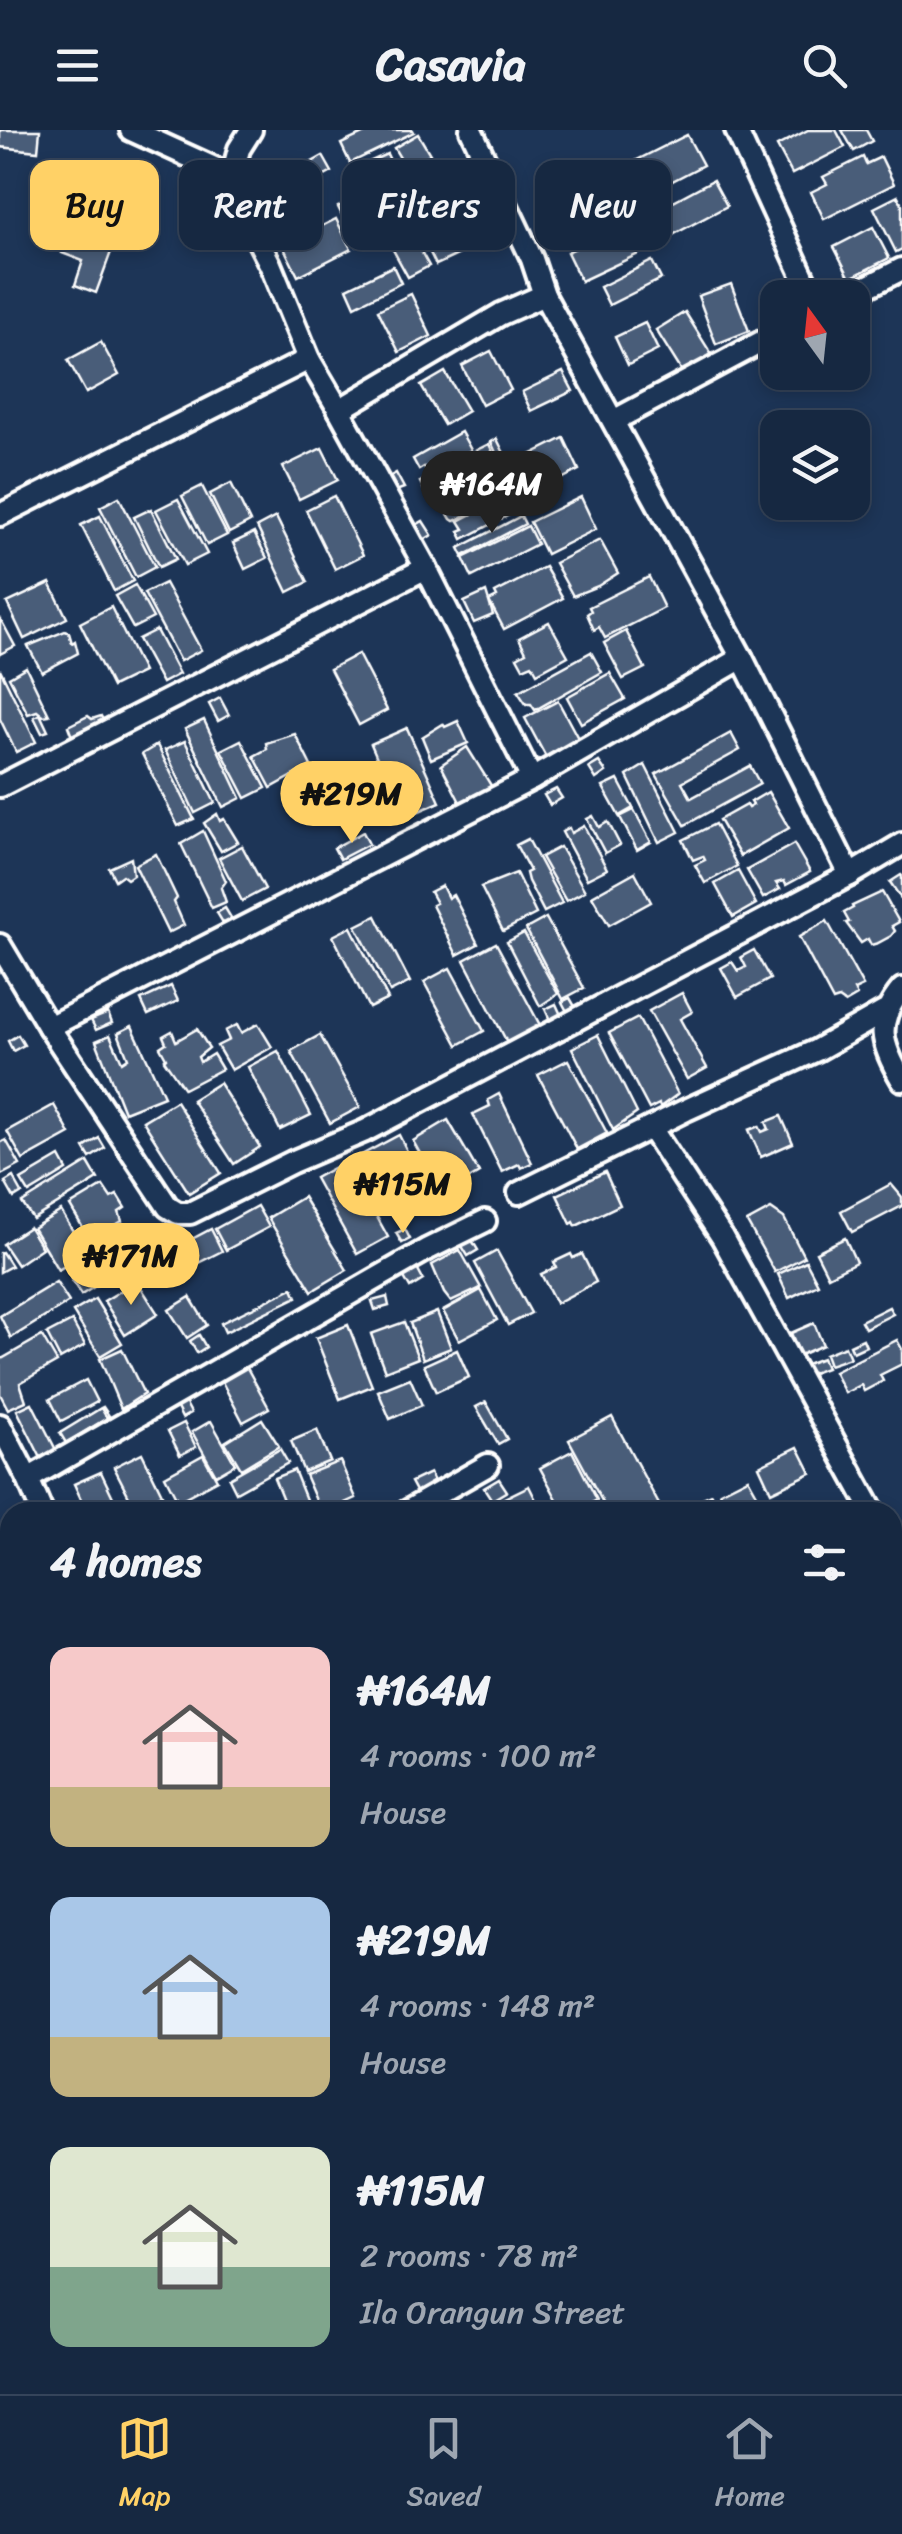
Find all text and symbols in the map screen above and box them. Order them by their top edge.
text: Casavia [376,25,526,105]
icon: menu [50,38,105,93]
icon: search [797,38,852,93]
chip: Buy [30,160,159,250]
chip: Rent [179,160,322,250]
chip: Filters [342,160,515,250]
chip: New [535,160,671,250]
north arrow [760,280,870,390]
map controls [760,280,870,520]
button: layers [760,410,870,520]
pin: ₦164M [422,451,562,536]
text: ₦164M [442,455,542,512]
pin: ₦219M [282,761,422,846]
text: ₦219M [302,765,402,822]
pin: ₦115M [333,1151,473,1236]
text: ₦115M [356,1155,450,1212]
pin: ₦171M [61,1223,201,1308]
text: ₦171M [84,1227,178,1284]
text: 4 homes [50,1525,202,1599]
icon: filters [797,1535,852,1590]
text: ₦164M [360,1653,490,1727]
icon: home [130,1687,250,1807]
text: 4 rooms · 100 m² [360,1727,597,1784]
text: House [360,1784,446,1841]
text: ₦219M [360,1903,490,1977]
icon: home [130,1937,250,2057]
text: 4 rooms · 148 m² [360,1977,595,2034]
text: House [360,2034,446,2091]
text: ₦115M [360,2153,484,2227]
icon: home [130,2187,250,2307]
text: 2 rooms · 78 m² [360,2227,578,2284]
text: Ila Orangun Street [360,2284,625,2341]
tab: Map [117,2411,172,2520]
tab: Saved [407,2411,480,2520]
tab: Home [715,2411,785,2520]

